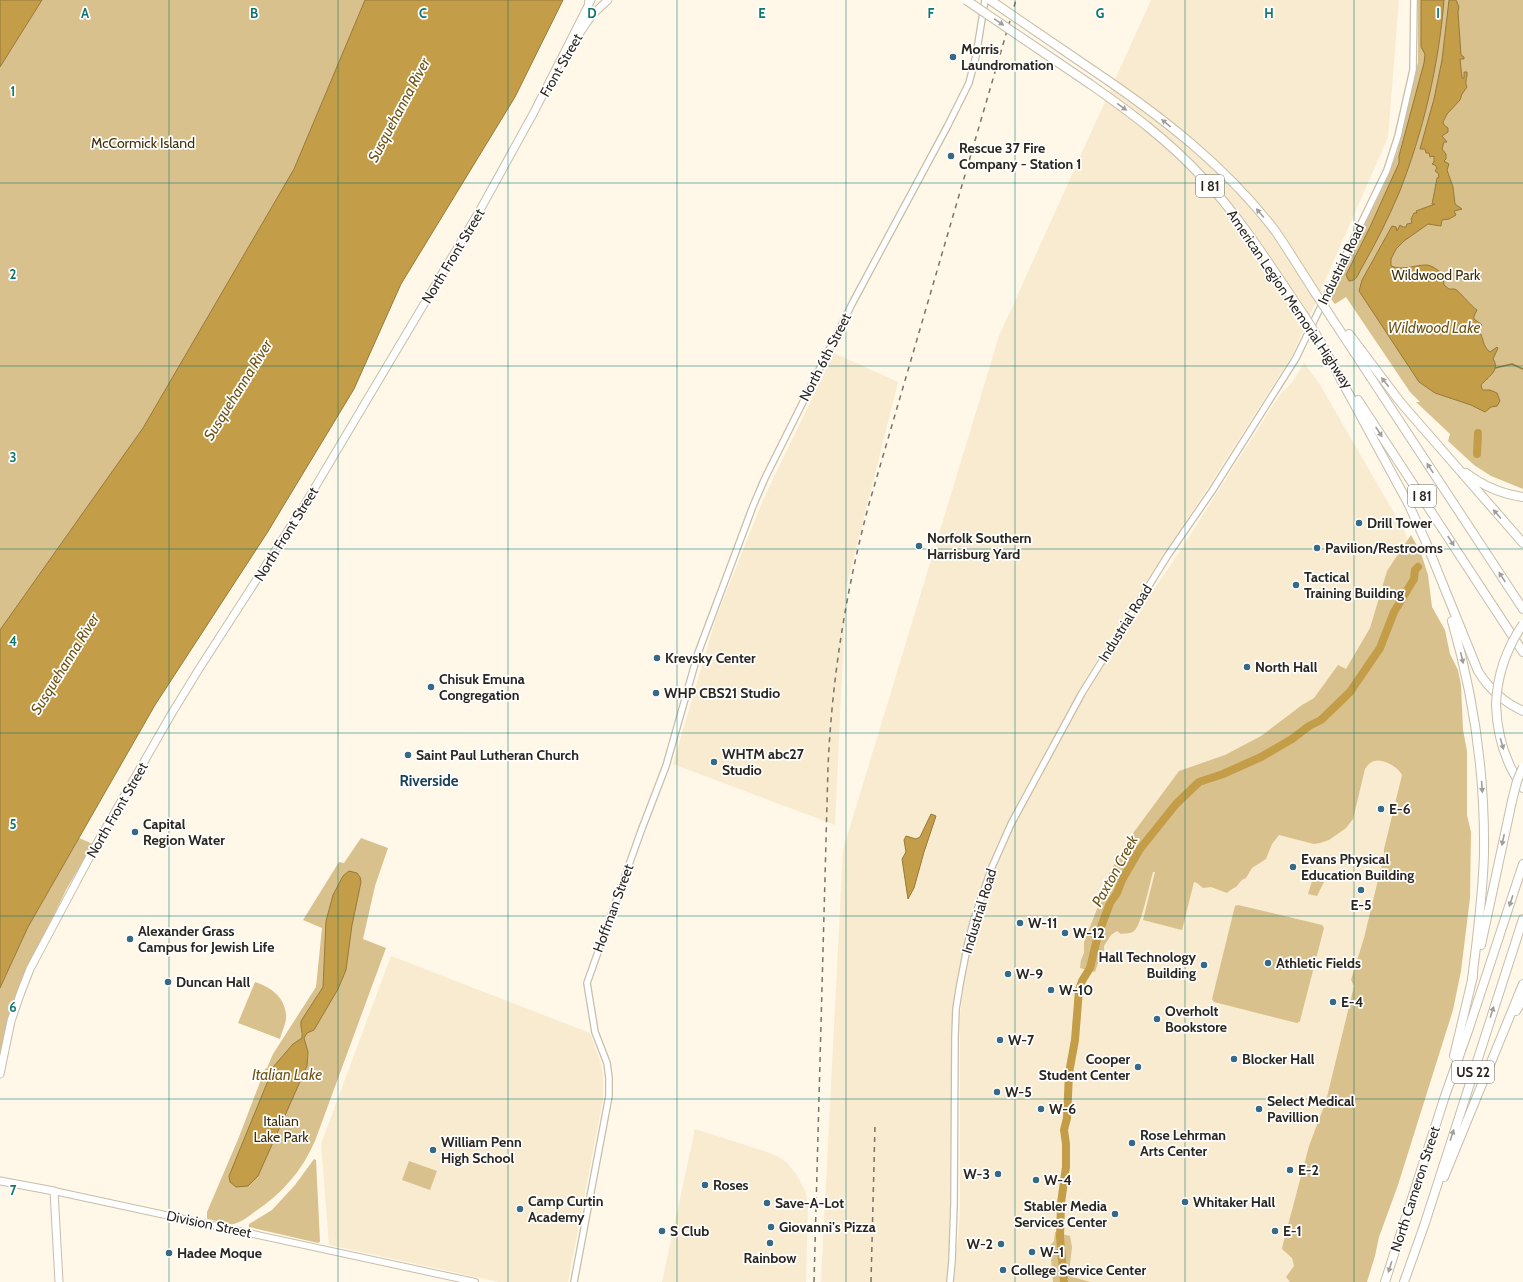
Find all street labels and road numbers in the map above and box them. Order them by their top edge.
street label: Front Street [536,30,586,100]
road number: I 81 [1196,175,1224,197]
street label: North Front Street [418,205,489,307]
street label: American Legion Memorial Highway [1223,206,1357,392]
street label: Industrial Road [1314,221,1368,307]
street label: North 6th Street [795,310,855,404]
street label: North Front Street [250,483,322,584]
road number: I 81 [1408,485,1436,507]
street label: Industrial Road [1094,581,1156,665]
street label: North Front Street [82,759,152,861]
street label: Hoffman Street [589,861,637,955]
street label: Industrial Road [958,866,1000,956]
road number: US 22 [1452,1061,1494,1083]
street label: North Cameron Street [1386,1124,1444,1254]
street label: Division Street [165,1206,253,1242]

